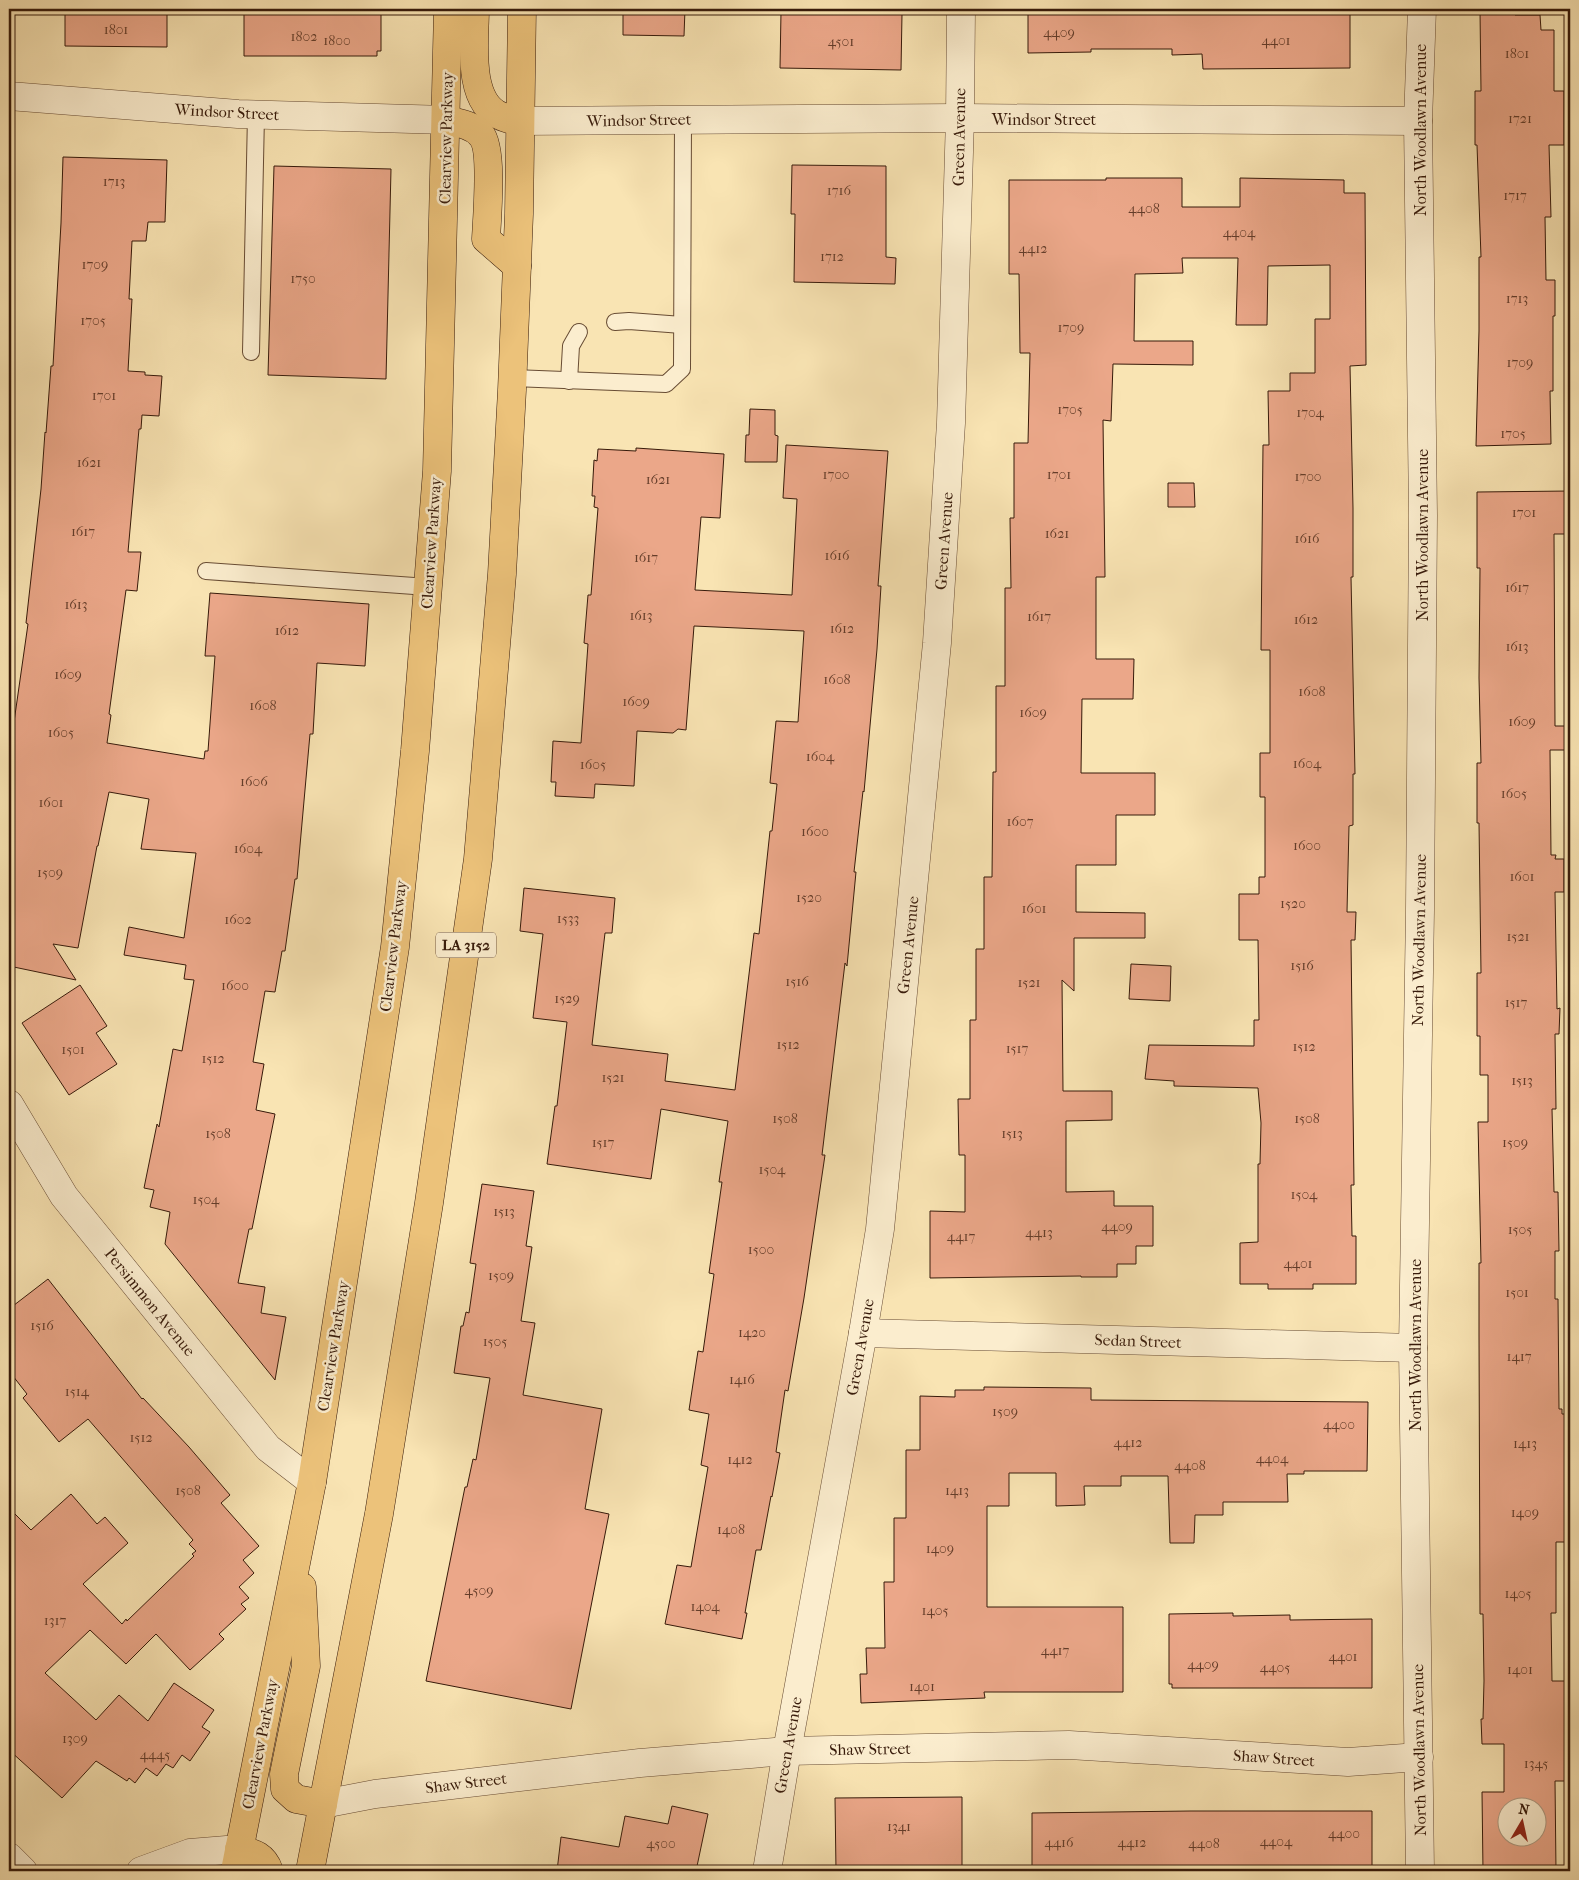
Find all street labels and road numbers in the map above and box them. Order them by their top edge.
street label: North Woodlawn Avenue [1411,44,1430,216]
street label: Clearview Parkway [435,71,457,204]
street label: Green Avenue [949,88,969,186]
street label: Windsor Street [173,100,280,124]
street label: Windsor Street [586,110,692,130]
street label: Windsor Street [991,110,1097,129]
street label: North Woodlawn Avenue [1413,449,1432,621]
street label: Clearview Parkway [417,476,445,610]
street label: Green Avenue [931,491,957,591]
street label: North Woodlawn Avenue [1408,854,1430,1026]
street label: Clearview Parkway [376,879,411,1013]
street label: Green Avenue [893,895,923,995]
road number: LA 3152 [436,932,496,958]
street label: Persimmon Avenue [101,1244,199,1360]
street label: North Woodlawn Avenue [1406,1259,1425,1431]
street label: Clearview Parkway [313,1279,353,1413]
street label: Green Avenue [842,1297,878,1397]
street label: Sedan Street [1094,1330,1182,1352]
street label: North Woodlawn Avenue [1408,1664,1430,1836]
street label: Clearview Parkway [238,1677,282,1811]
street label: Green Avenue [770,1695,806,1795]
street label: Shaw Street [829,1739,911,1759]
street label: Shaw Street [1232,1746,1316,1770]
street label: Shaw Street [424,1769,508,1797]

